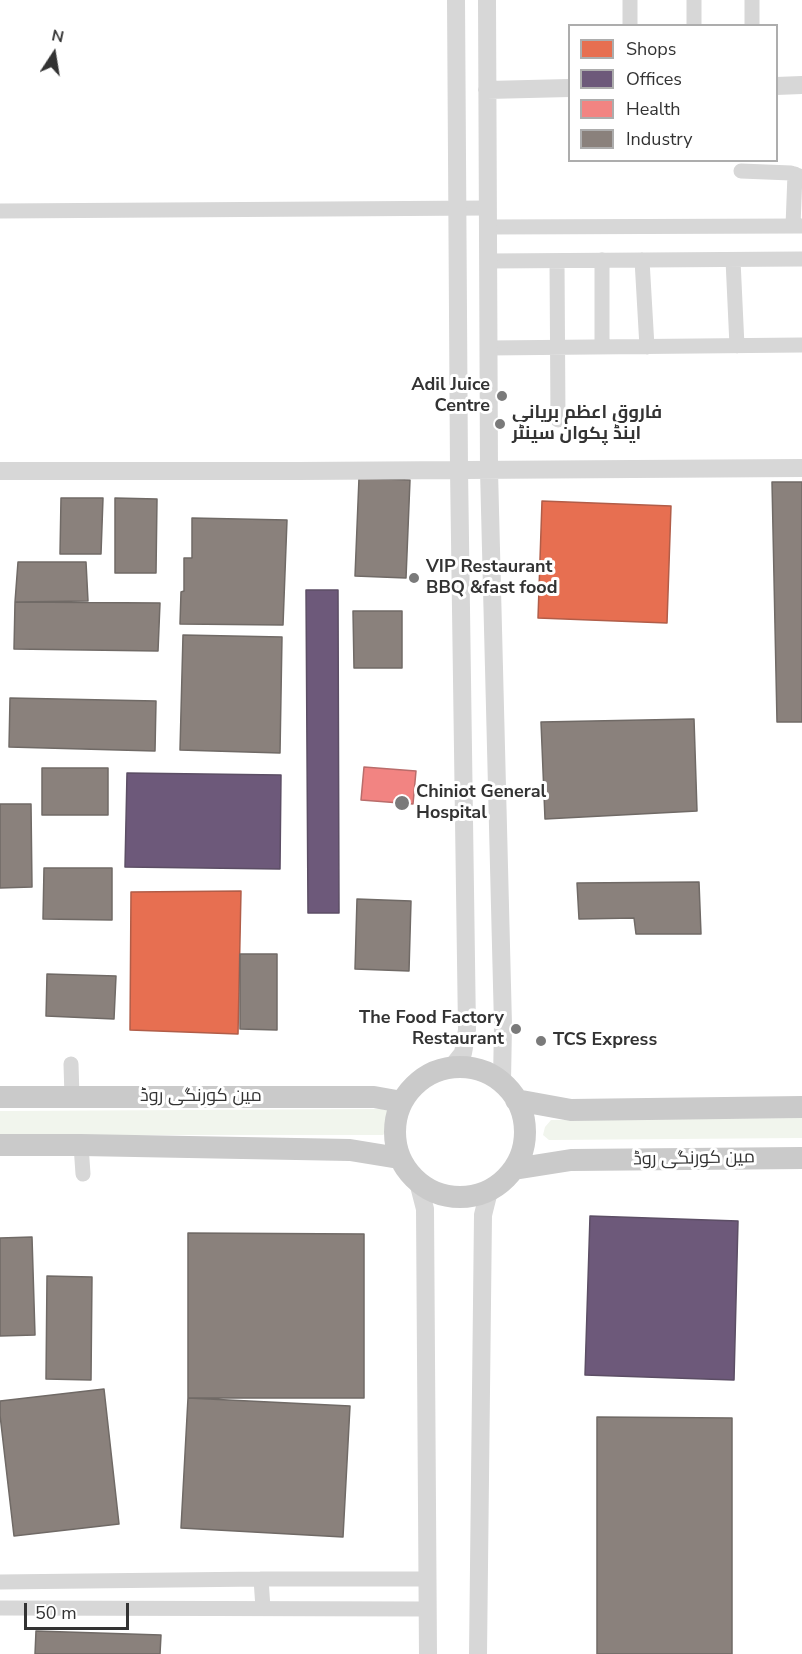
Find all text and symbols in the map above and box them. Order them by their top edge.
north arrow [24,24,84,84]
text: N [50,24,66,48]
legend [568,24,778,162]
text: Shops [626,37,676,61]
text: Offices [626,67,682,91]
text: Health [626,97,681,121]
text: Industry [626,127,693,151]
place label: Adil Juice Centre [411,375,490,418]
marker: Adil Juice Centre [495,389,509,403]
place label: فاروق اعظم بریانی اینڈ پکوان سینٹر [512,403,662,446]
marker: فاروق اعظم بریانی اینڈ پکوان سینٹر [493,417,507,431]
place label: VIP Restaurant BBQ &fast food [426,557,557,600]
marker: VIP Restaurant BBQ &fast food [407,571,421,585]
place label: Chiniot General Hospital [416,782,546,824]
marker: Chiniot General Hospital [393,794,411,812]
place label: The Food Factory Restaurant [359,1008,504,1050]
marker: The Food Factory Restaurant [509,1022,523,1036]
place label: TCS Express [553,1030,657,1052]
marker: TCS Express [534,1034,548,1048]
street label: مین کورنگی روڈ [140,1086,262,1108]
street label: مین کورنگی روڈ [633,1147,755,1171]
scale bar [27,1591,132,1629]
text: 50 m [35,1601,77,1625]

